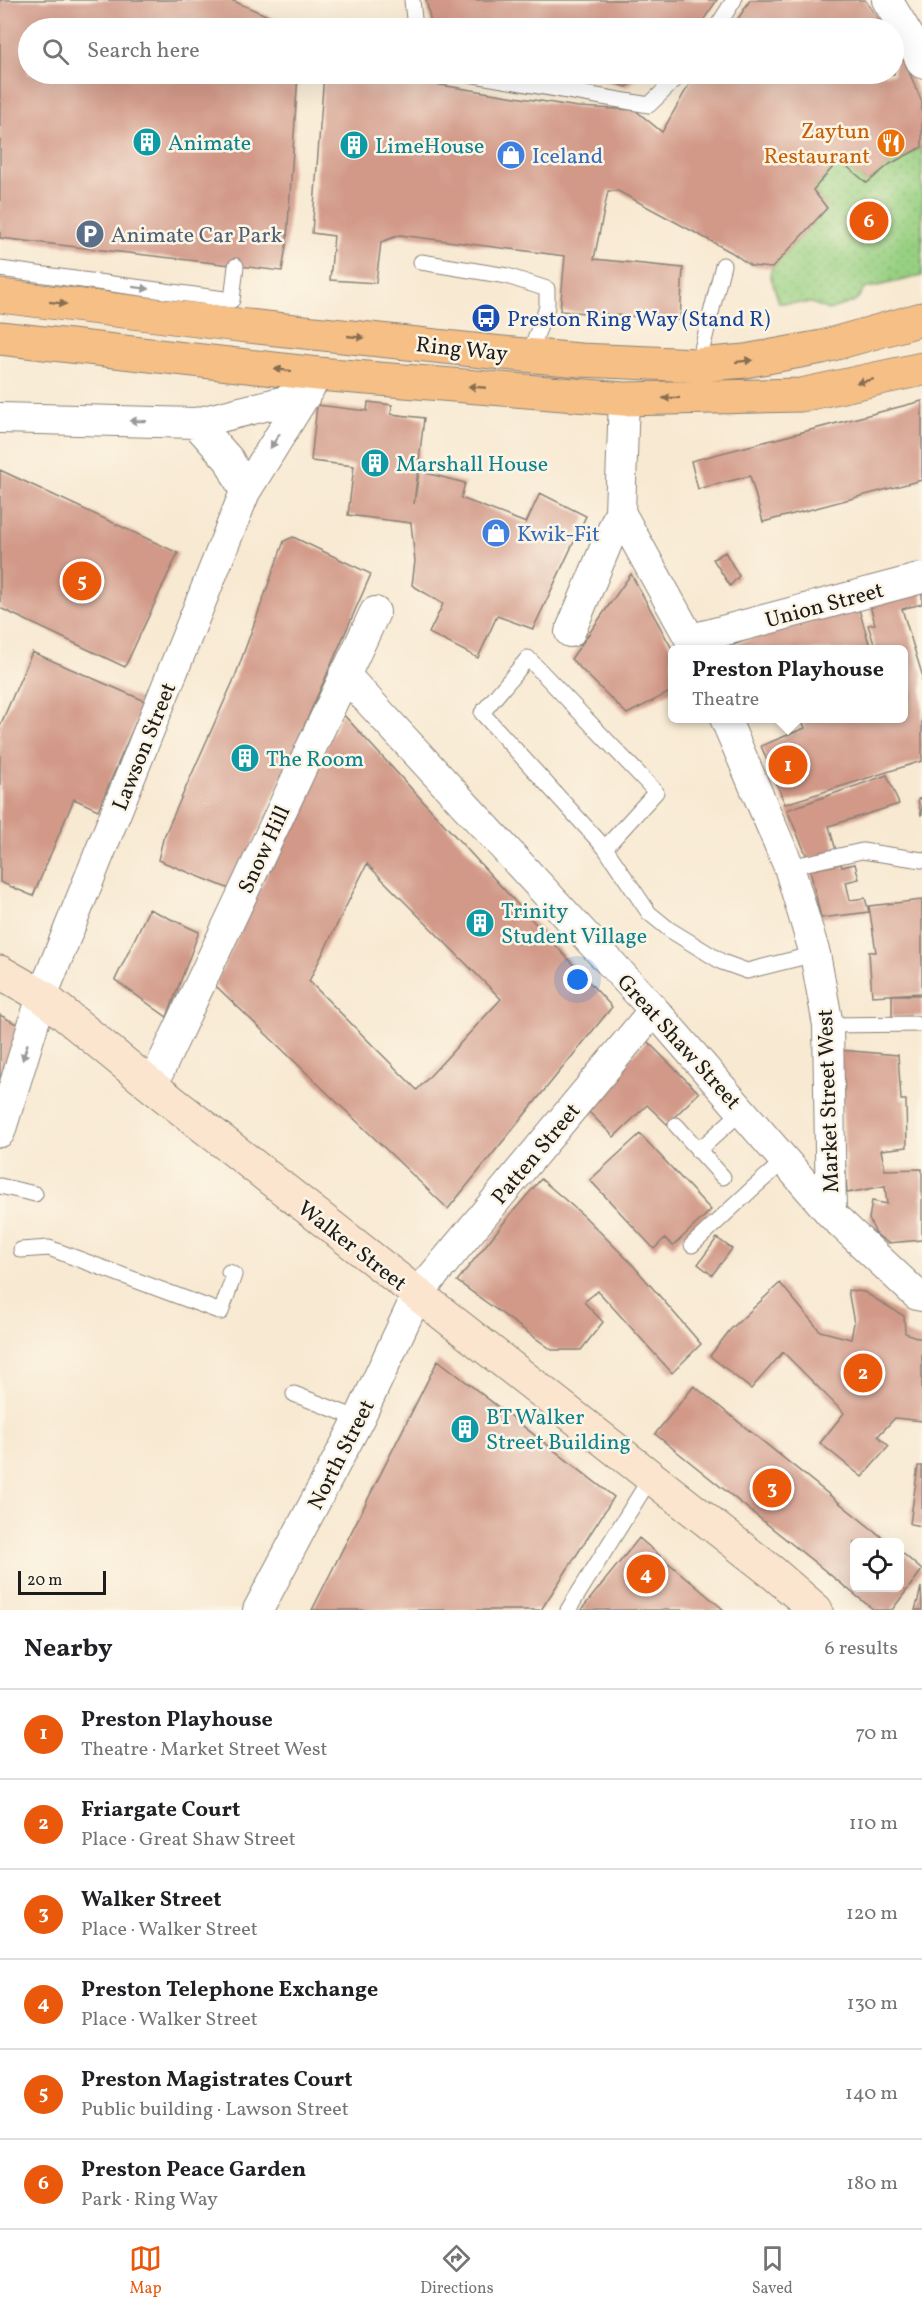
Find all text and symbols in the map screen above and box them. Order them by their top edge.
search box [18,18,904,84]
icon: search [39,35,72,68]
text: Search here [87,36,200,67]
place label: Zaytun Restaurant [763,117,870,173]
building icon: Animate [131,126,163,158]
restaurant icon: Zaytun Restaurant [875,127,907,159]
place label: Animate [168,129,251,160]
building icon: LimeHouse [338,129,370,161]
place label: LimeHouse [375,132,484,163]
shop icon: Iceland [495,139,527,171]
place label: Iceland [532,142,603,173]
pin: 6 [850,198,888,244]
parking icon: Animate Car Park [74,218,106,250]
place label: Animate Car Park [111,221,283,252]
one-way arrow [132,283,151,293]
one-way arrow [49,298,68,308]
bus stop icon: Preston Ring Way (Stand R) [470,302,502,334]
place label: Preston Ring Way (Stand R) [507,305,770,336]
street label: Ring Way [414,330,509,371]
one-way arrow [347,333,366,342]
one-way arrow [734,356,753,365]
one-way arrow [273,365,292,375]
one-way arrow [855,377,874,386]
one-way arrow [467,382,486,392]
one-way arrow [662,393,681,403]
one-way arrow [128,417,147,426]
one-way arrow [270,433,281,449]
building icon: Marshall House [359,447,391,479]
place label: Marshall House [396,450,548,481]
shop icon: Kwik-Fit [480,517,512,549]
place label: Kwik-Fit [517,520,600,551]
pin: 5 [62,558,101,604]
street label: Union Street [762,576,888,637]
popup [668,645,908,723]
text: Preston Playhouse [692,655,884,686]
street label: Lawson Street [105,678,185,816]
text: Theatre [692,686,759,714]
building icon: The Room [229,742,261,774]
pin: 1 [768,742,808,788]
place label: The Room [266,745,364,776]
street label: Snow Hill [231,801,299,899]
place label: Trinity Student Village [501,897,647,953]
building icon: Trinity Student Village [464,907,496,939]
your location [563,965,592,994]
street label: Great Shaw Street [609,968,748,1117]
street label: Market Street West [811,1008,848,1193]
one-way arrow [20,1043,29,1061]
street label: Patten Street [485,1097,589,1212]
street label: Walker Street [290,1194,413,1300]
pin: 2 [844,1350,882,1396]
street label: North Street [301,1394,383,1516]
place label: BT Walker Street Building [486,1403,631,1459]
building icon: BT Walker Street Building [449,1413,481,1445]
pin: 3 [752,1466,792,1510]
map controls [850,1538,904,1592]
button: locate [850,1538,904,1592]
pin: 4 [626,1552,666,1596]
scale bar [18,1568,106,1596]
text: 20 m [27,1570,62,1592]
text: Nearby [24,1631,113,1667]
text: 6 results [825,1635,898,1663]
text: Preston Playhouse [81,1705,273,1736]
text: 1 [39,1720,48,1748]
text: 70 m [855,1720,898,1748]
text: Theatre · Market Street West [81,1736,328,1764]
text: Friargate Court [81,1795,240,1826]
text: 2 [38,1810,49,1838]
text: 110 m [849,1810,898,1838]
text: Place · Great Shaw Street [81,1826,296,1854]
text: Walker Street [81,1885,222,1916]
text: 3 [38,1900,49,1928]
text: 120 m [846,1900,898,1928]
text: Place · Walker Street [81,1916,258,1944]
text: Preston Telephone Exchange [81,1975,378,2006]
text: 4 [37,1990,50,2018]
text: 130 m [847,1990,898,2018]
text: Place · Walker Street [81,2006,258,2034]
text: Preston Magistrates Court [81,2065,353,2096]
text: 5 [39,2080,48,2108]
text: 140 m [845,2080,898,2108]
text: Public building · Lawson Street [81,2096,349,2124]
text: Preston Peace Garden [81,2155,306,2186]
text: 6 [38,2170,49,2198]
text: 180 m [846,2170,898,2198]
text: Park · Ring Way [81,2186,218,2214]
tab: Map [129,2242,162,2300]
tab: Directions [420,2242,494,2300]
tab: Saved [752,2242,793,2300]

